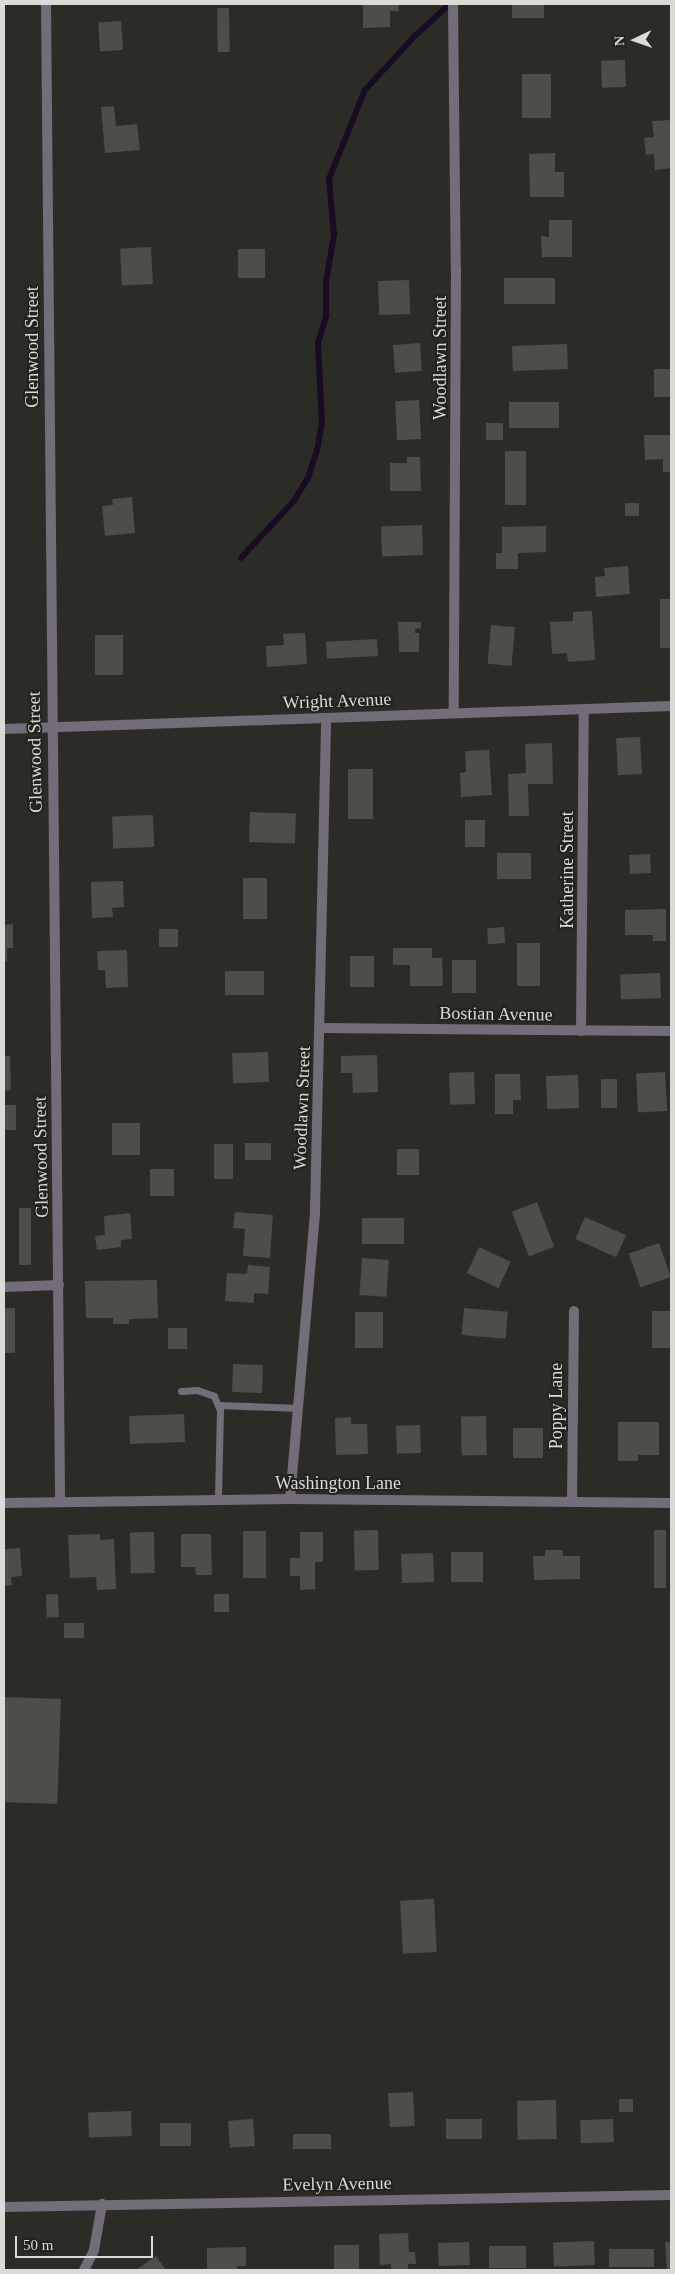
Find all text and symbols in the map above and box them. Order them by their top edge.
north arrow [610,15,660,65]
text: N [612,35,627,46]
street label: Glenwood Street [21,286,43,408]
street label: Woodlawn Street [429,296,451,420]
street label: Wright Avenue [282,688,392,714]
street label: Glenwood Street [23,691,47,813]
street label: Katherine Street [556,811,578,929]
street label: Bostian Avenue [439,1002,553,1026]
street label: Woodlawn Street [289,1046,315,1170]
street label: Glenwood Street [29,1096,53,1218]
street label: Poppy Lane [545,1363,567,1449]
street label: Washington Lane [275,1472,401,1494]
street label: Evelyn Avenue [282,2172,392,2196]
scale bar [18,2226,155,2258]
text: 50 m [23,2237,53,2253]

